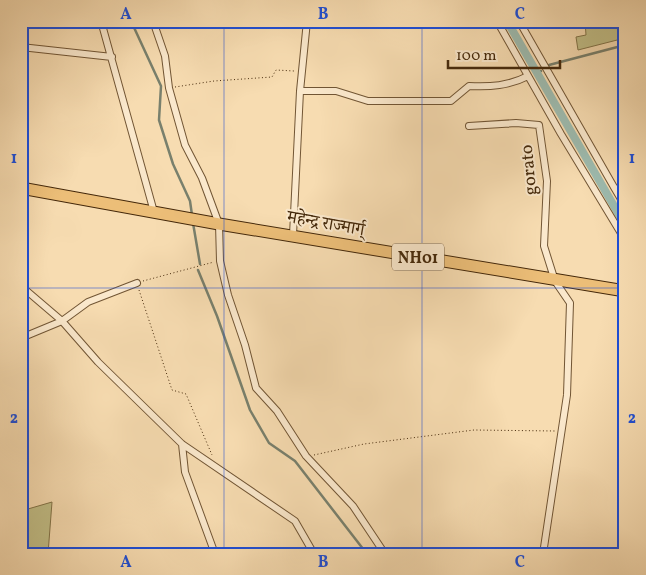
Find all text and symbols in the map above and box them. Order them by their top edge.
text: A [120,4,132,26]
text: B [318,4,329,26]
text: C [515,4,525,26]
scale bar [448,38,561,70]
text: 100 m [456,46,496,67]
street label: gorato [515,144,544,196]
text: 1 [11,148,17,170]
text: 1 [629,148,635,170]
street label: महेन्द्र राज्मार्ग् [284,205,369,244]
road number: NH01 [392,243,444,270]
text: 2 [10,408,18,430]
text: 2 [628,408,636,430]
text: A [120,552,132,574]
text: B [318,552,329,574]
text: C [515,552,525,574]

